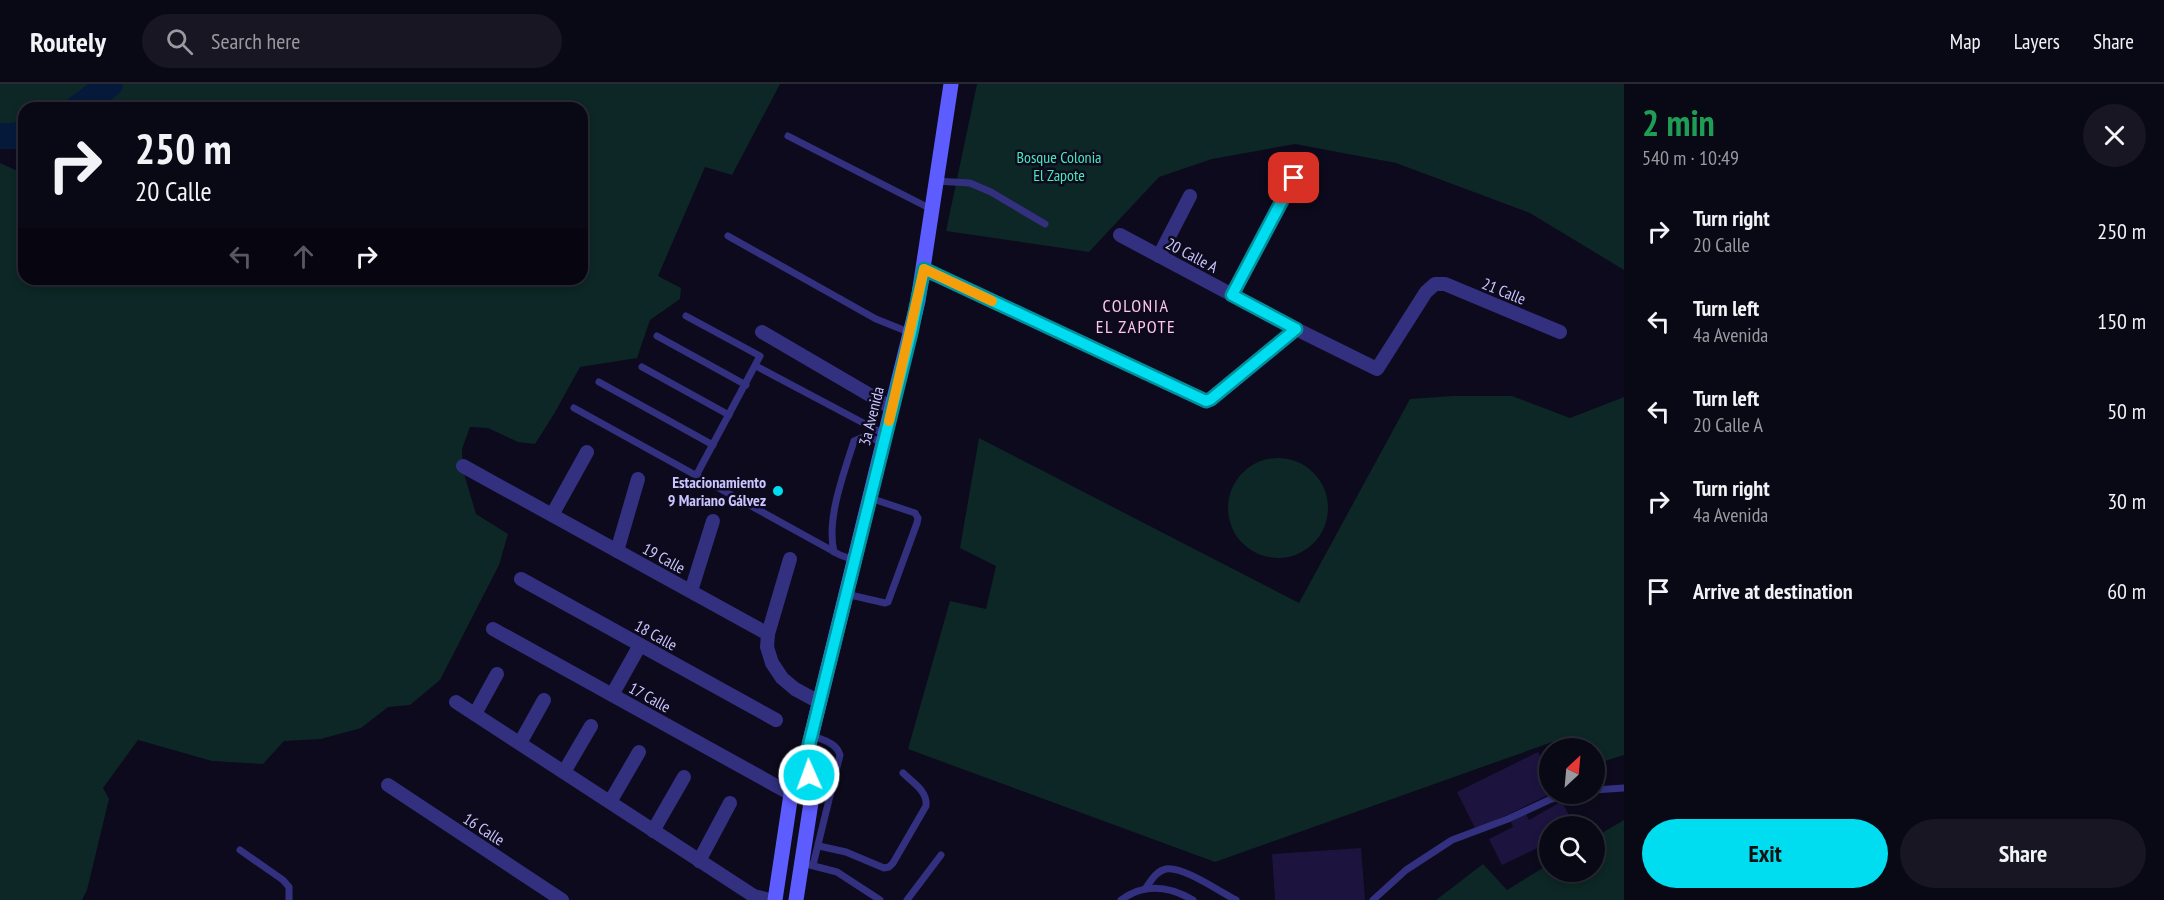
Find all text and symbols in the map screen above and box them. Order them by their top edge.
search box [142,14,562,68]
text: Routely [30,23,106,60]
icon: search [163,25,196,58]
text: Search here [211,27,300,55]
text: Map [1950,28,1981,55]
text: Layers [2014,28,2060,55]
text: Share [2093,28,2134,55]
text: 2 min [1642,99,1715,146]
button: close [2083,104,2146,167]
text: 250 m [135,121,232,176]
icon: right [36,126,114,204]
text: 540 m · 10:49 [1642,145,1739,171]
park label: Bosque Colonia El Zapote [1016,147,1102,185]
pin [1268,152,1319,203]
icon: arrive [1277,161,1310,194]
text: 20 Calle [135,174,212,208]
text: Turn right [1693,204,1770,232]
icon: right [1642,215,1675,248]
text: 250 m [2097,217,2146,245]
text: 20 Calle [1693,232,1750,258]
street label: 20 Calle A [1163,233,1222,277]
icon: left [224,240,257,273]
icon: ahead [287,240,320,273]
icon: right [350,240,383,273]
street label: 21 Calle [1479,273,1529,309]
district label: COLONIA EL ZAPOTE [1096,294,1176,338]
text: Turn left [1693,294,1759,322]
icon: left [1642,305,1675,338]
text: 150 m [2097,307,2146,335]
text: 4a Avenida [1693,322,1768,348]
street label: 3a Avenida [854,384,888,448]
text: Turn left [1693,384,1759,412]
icon: left [1642,395,1675,428]
text: 50 m [2107,397,2146,425]
text: 20 Calle A [1693,412,1763,438]
place label: Estacionamiento 9 Mariano Gálvez [668,472,766,510]
text: Turn right [1693,474,1770,502]
marker: Estacionamiento 9 Mariano Gálvez [771,484,785,498]
icon: right [1642,485,1675,518]
text: 30 m [2107,487,2146,515]
text: 4a Avenida [1693,502,1768,528]
street label: 19 Calle [639,538,689,578]
icon: arrive [1642,575,1675,608]
text: Arrive at destination [1693,577,1853,605]
text: 60 m [2107,577,2146,605]
street label: 18 Calle [631,615,681,655]
street label: 17 Calle [626,677,674,717]
north arrow [1539,738,1605,804]
map controls [1539,738,1605,882]
position arrow [777,743,841,807]
street label: 16 Calle [460,808,508,850]
button: search [1539,816,1605,882]
button: Exit [1642,819,1888,888]
button: Share [1900,819,2146,888]

